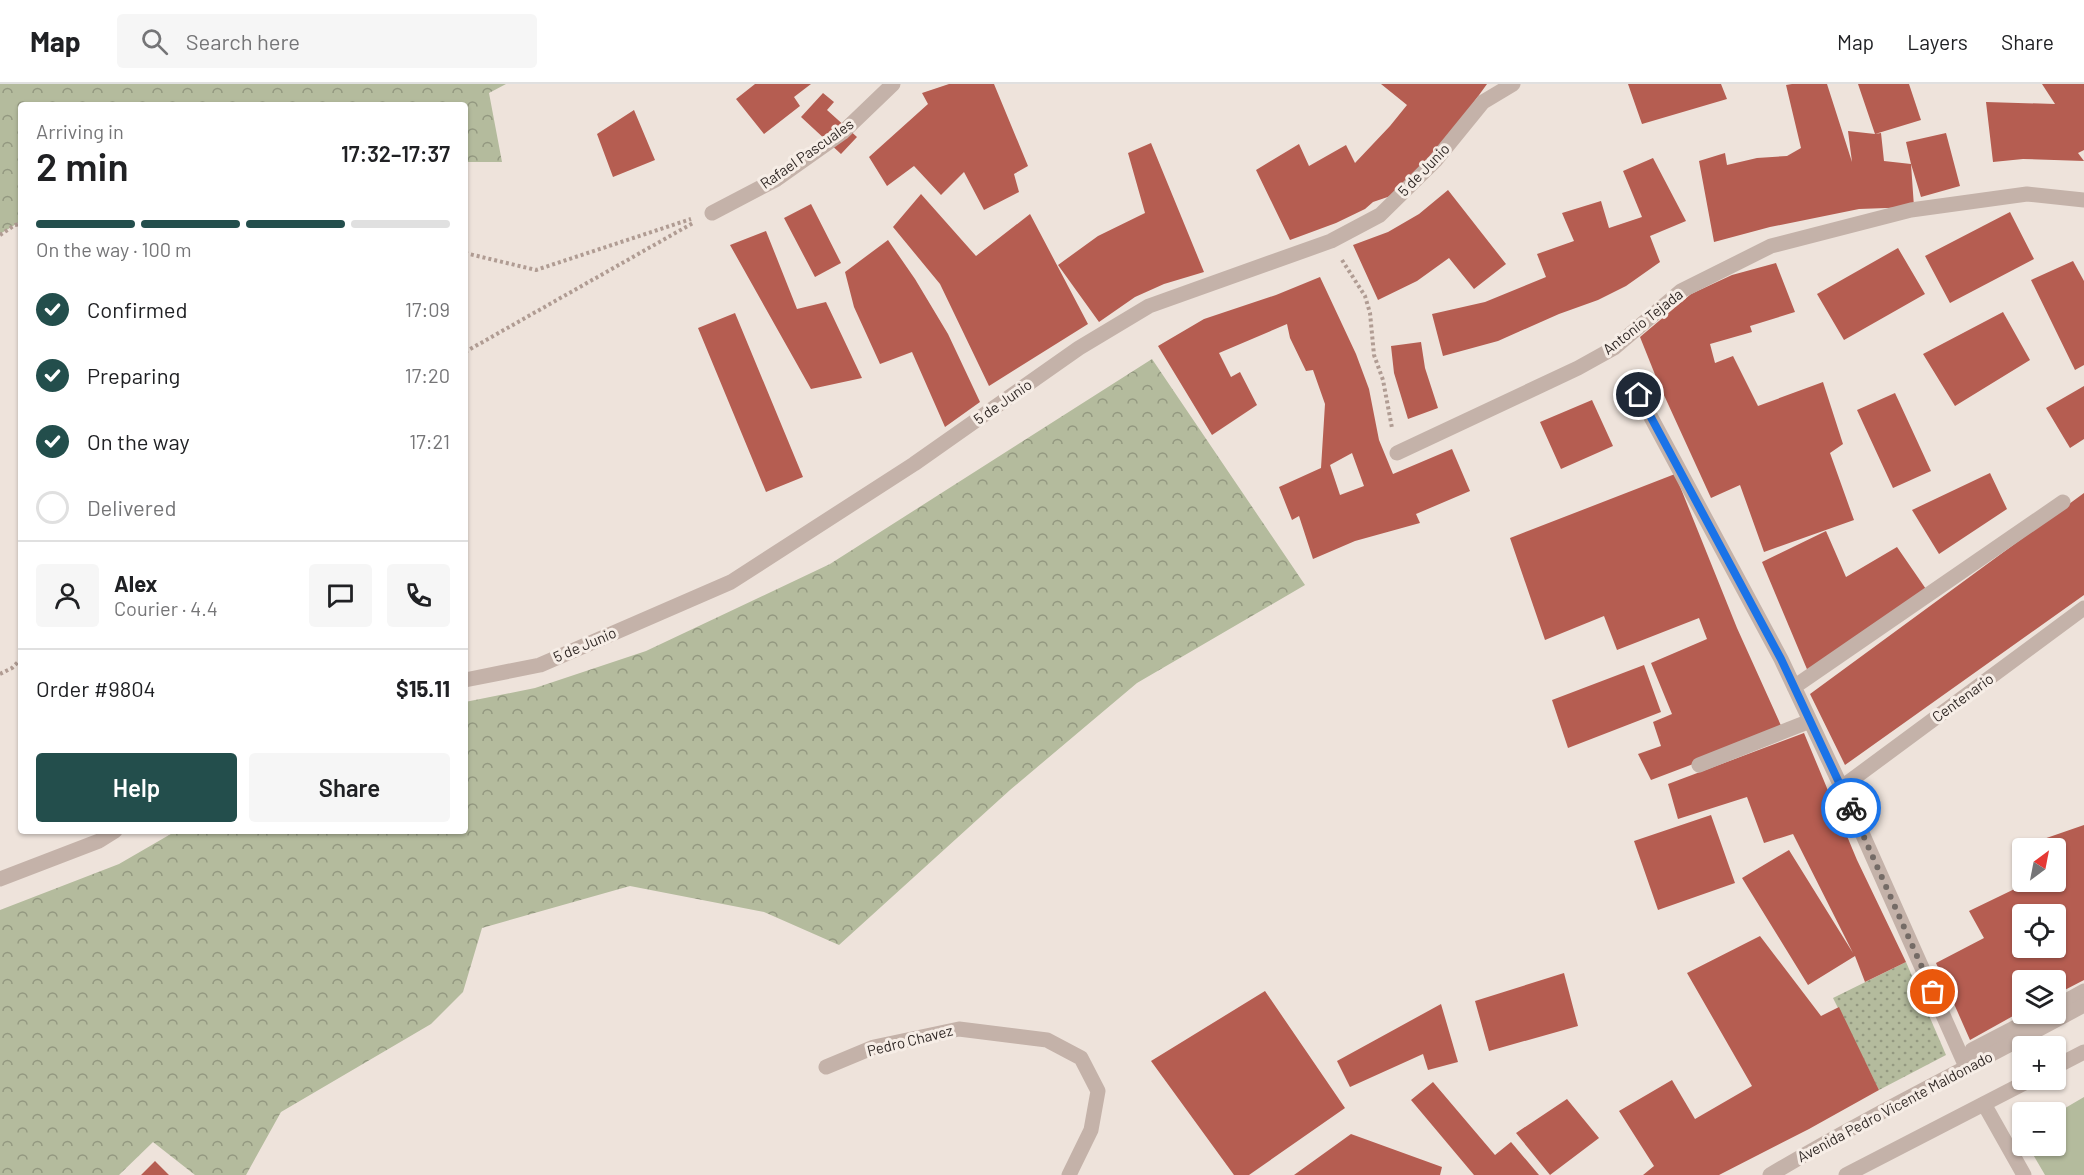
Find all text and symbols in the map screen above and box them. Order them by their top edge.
search box [117,14,537,68]
text: Map [30,24,81,58]
icon: search [138,25,171,58]
text: Search here [186,28,300,54]
text: Map [1837,29,1874,54]
text: Layers [1907,29,1968,54]
text: Share [2001,29,2054,54]
street label: Rafael Pascuales [756,114,857,192]
text: Arriving in [36,119,124,143]
street label: 5 de Junio [1394,139,1453,200]
text: 17:32–17:37 [341,140,450,166]
text: 2 min [36,142,129,189]
text: On the way · 100 m [36,237,192,261]
street label: Antonio Tejada [1599,284,1686,358]
icon: check [36,293,69,326]
text: Confirmed [87,296,187,322]
text: 17:09 [405,297,450,321]
icon: check [36,359,69,392]
text: Preparing [87,362,180,388]
text: 17:20 [405,363,450,387]
pin [1613,369,1664,420]
street label: 5 de Junio [970,375,1035,428]
icon: home [1622,378,1655,411]
icon: check [36,425,69,458]
text: On the way [87,428,190,454]
text: 17:21 [409,429,450,453]
text: Delivered [87,494,176,520]
button: person [36,564,99,627]
button: chat [309,564,372,627]
button: phone [387,564,450,627]
text: Alex [114,570,157,596]
text: Courier · 4.4 [114,596,218,620]
street label: 5 de Junio [550,623,619,665]
street label: Centenario [1928,669,1997,726]
text: Order #9804 [36,675,156,701]
text: $15.11 [396,675,450,701]
button: Help [36,753,237,822]
button: Share [249,753,450,822]
courier [1821,778,1881,838]
icon: bike [1835,792,1868,825]
north arrow [2012,838,2066,892]
map controls [2012,838,2066,1156]
button: locate [2012,904,2066,958]
pin [1907,966,1958,1017]
button: layers [2012,970,2066,1024]
icon: bag [1916,975,1949,1008]
street label: Pedro Chavez [865,1021,955,1059]
button: + [2012,1036,2066,1090]
street label: Avenida Pedro Vicente Maldonado [1794,1047,1995,1165]
button: − [2012,1102,2066,1156]

